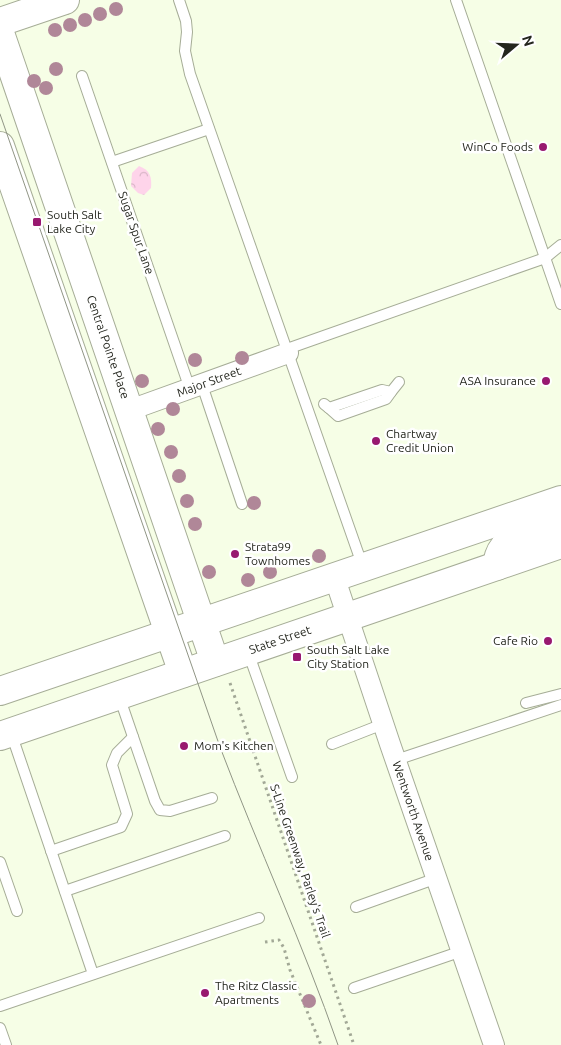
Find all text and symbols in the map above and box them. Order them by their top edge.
north arrow [491,20,541,70]
text: N [519,33,538,48]
place label: WinCo Foods [462,140,533,153]
marker: WinCo Foods [537,141,549,153]
street label: Sugar Spur Lane [116,190,157,276]
place label: South Salt Lake City [47,208,102,235]
marker: South Salt Lake City [31,216,43,228]
street label: Central Pointe Place [85,293,132,400]
street label: Major Street [175,364,243,399]
place label: ASA Insurance [459,374,536,387]
marker: ASA Insurance [540,375,552,387]
place label: Chartway Credit Union [386,427,454,454]
marker: Chartway Credit Union [370,435,382,447]
place label: Strata99 Townhomes [245,540,310,567]
marker: Strata99 Townhomes [229,548,241,560]
street label: State Street [247,623,313,656]
place label: Cafe Rio [493,634,538,647]
marker: Cafe Rio [542,635,554,647]
place label: South Salt Lake City Station [307,643,389,670]
marker: South Salt Lake City Station [291,651,303,663]
place label: Mom's Kitchen [194,739,274,752]
marker: Mom's Kitchen [178,740,190,752]
street label: Wentworth Avenue [390,759,437,862]
street label: S-Line Greenway, Parley's Trail [268,782,333,939]
place label: The Ritz Classic Apartments [215,979,297,1006]
marker: The Ritz Classic Apartments [199,987,211,999]

